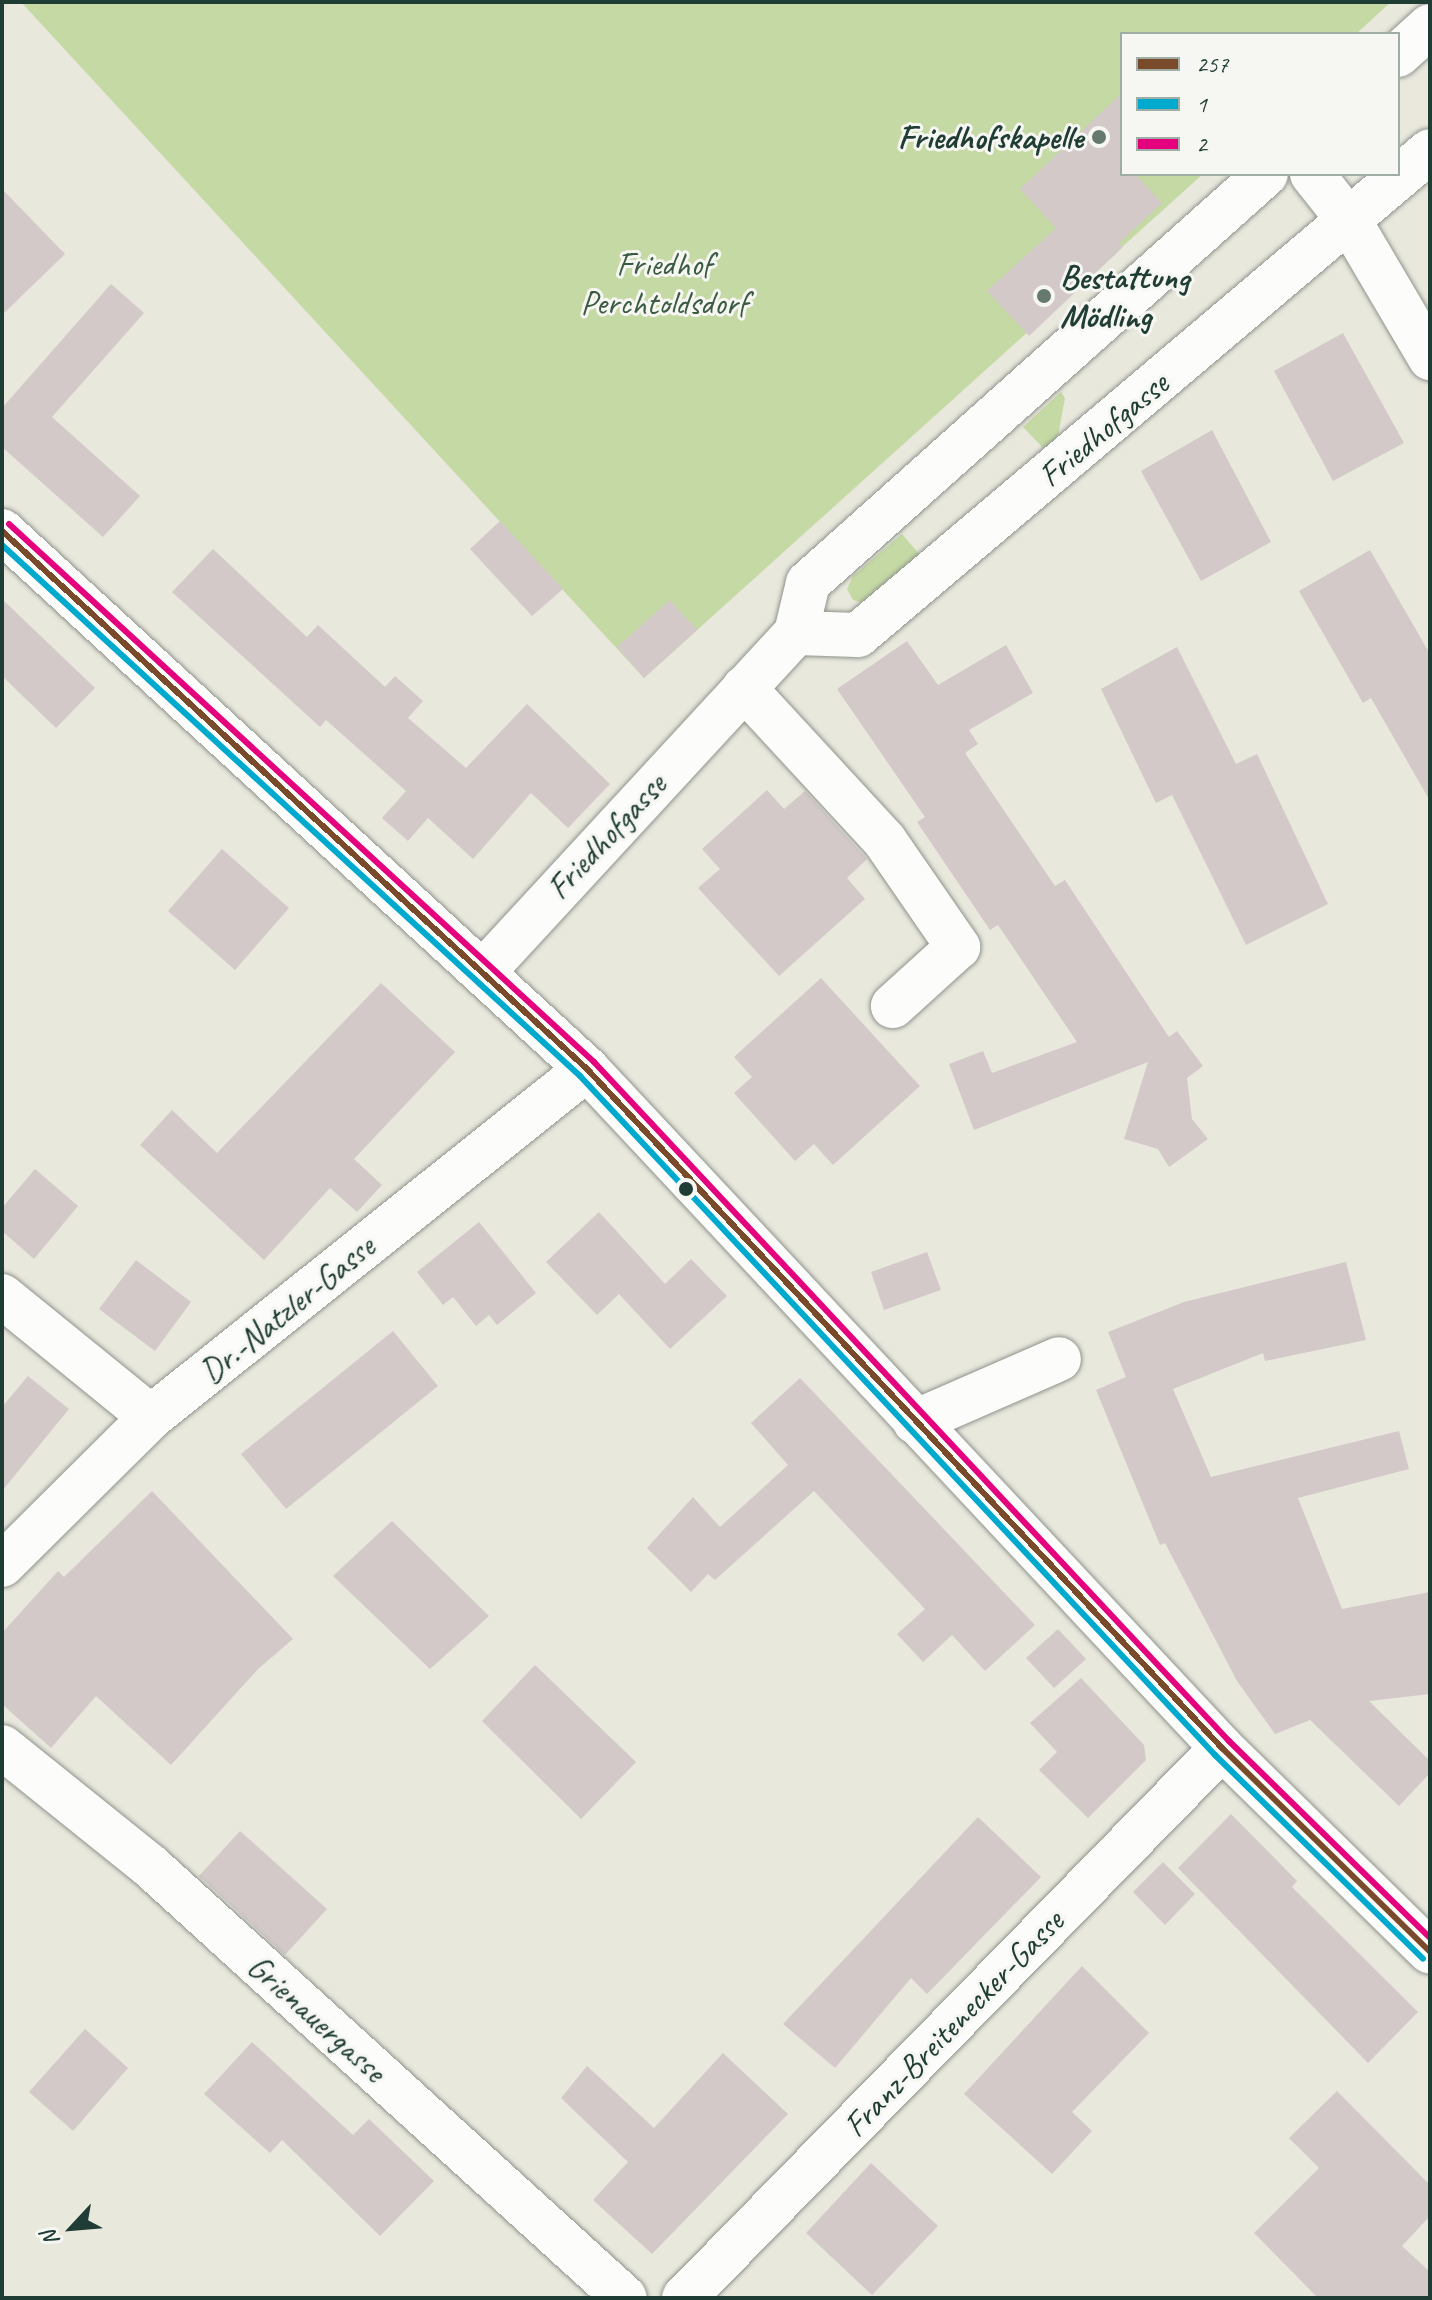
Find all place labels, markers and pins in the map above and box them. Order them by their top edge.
place label: Friedhofskapelle [898,117,1083,157]
marker: Friedhofskapelle [1090,128,1108,146]
place label: Bestattung Mödling [1060,256,1189,336]
marker: Bestattung Mödling [1035,287,1053,305]
unlabelled marker [678,1181,694,1197]

